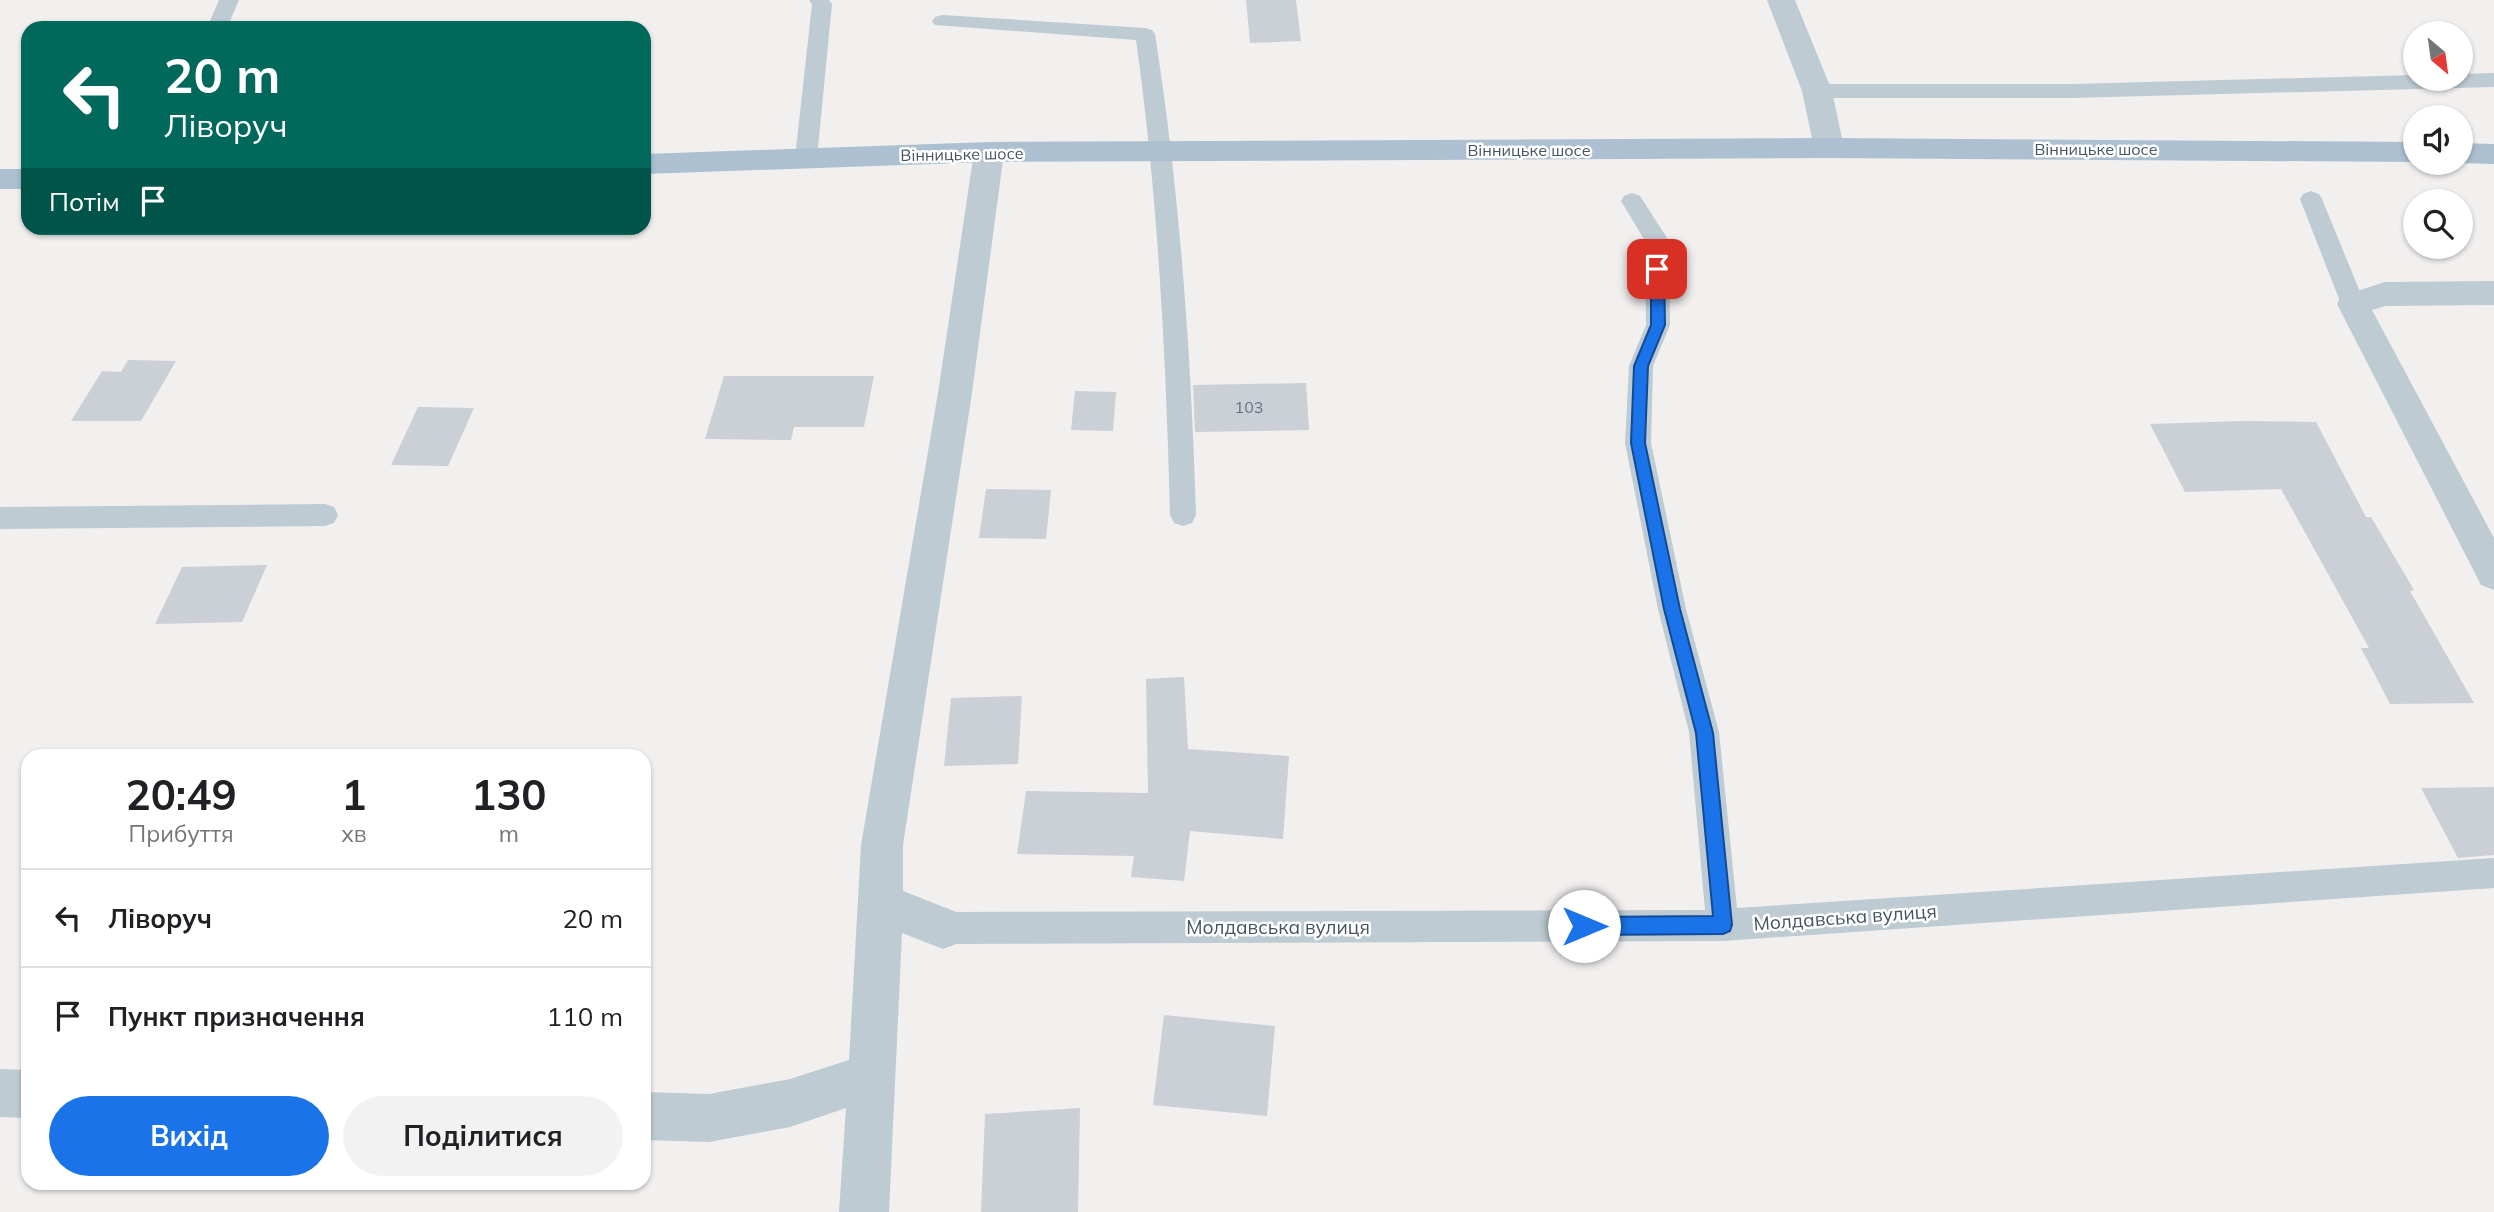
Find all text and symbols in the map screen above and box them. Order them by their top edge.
north arrow [2403,21,2473,91]
map controls [2403,21,2473,259]
text: 20 m [164,44,280,105]
icon: left [49,49,140,140]
text: Ліворуч [164,105,287,145]
button: sound [2403,105,2473,175]
street label: Вінницьке шосе [2034,139,2158,159]
street label: Вінницьке шосе [1467,140,1591,160]
street label: Вінницьке шосе [900,143,1024,165]
icon: arrive [134,182,172,220]
text: Потім [49,185,120,218]
button: search [2403,189,2473,259]
pin [1627,239,1687,299]
icon: arrive [1638,250,1676,288]
house number: 103 [1235,397,1263,417]
text: 20:49 [125,768,237,821]
text: 1 [341,768,366,821]
text: 130 [471,768,547,821]
text: Прибуття [129,819,234,848]
text: хв [341,819,366,848]
text: m [499,819,519,848]
position arrow [1547,889,1621,963]
icon: left [49,899,87,937]
street label: Молдавська вулиця [1753,899,1937,935]
text: Ліворуч [108,902,212,935]
text: 20 m [562,902,623,935]
street label: Молдавська вулиця [1186,915,1370,939]
icon: arrive [49,997,87,1035]
text: Пункт призначення [108,1000,365,1033]
text: 110 m [547,1000,623,1033]
button: Вихід [49,1096,329,1176]
button: Поділитися [343,1096,623,1176]

